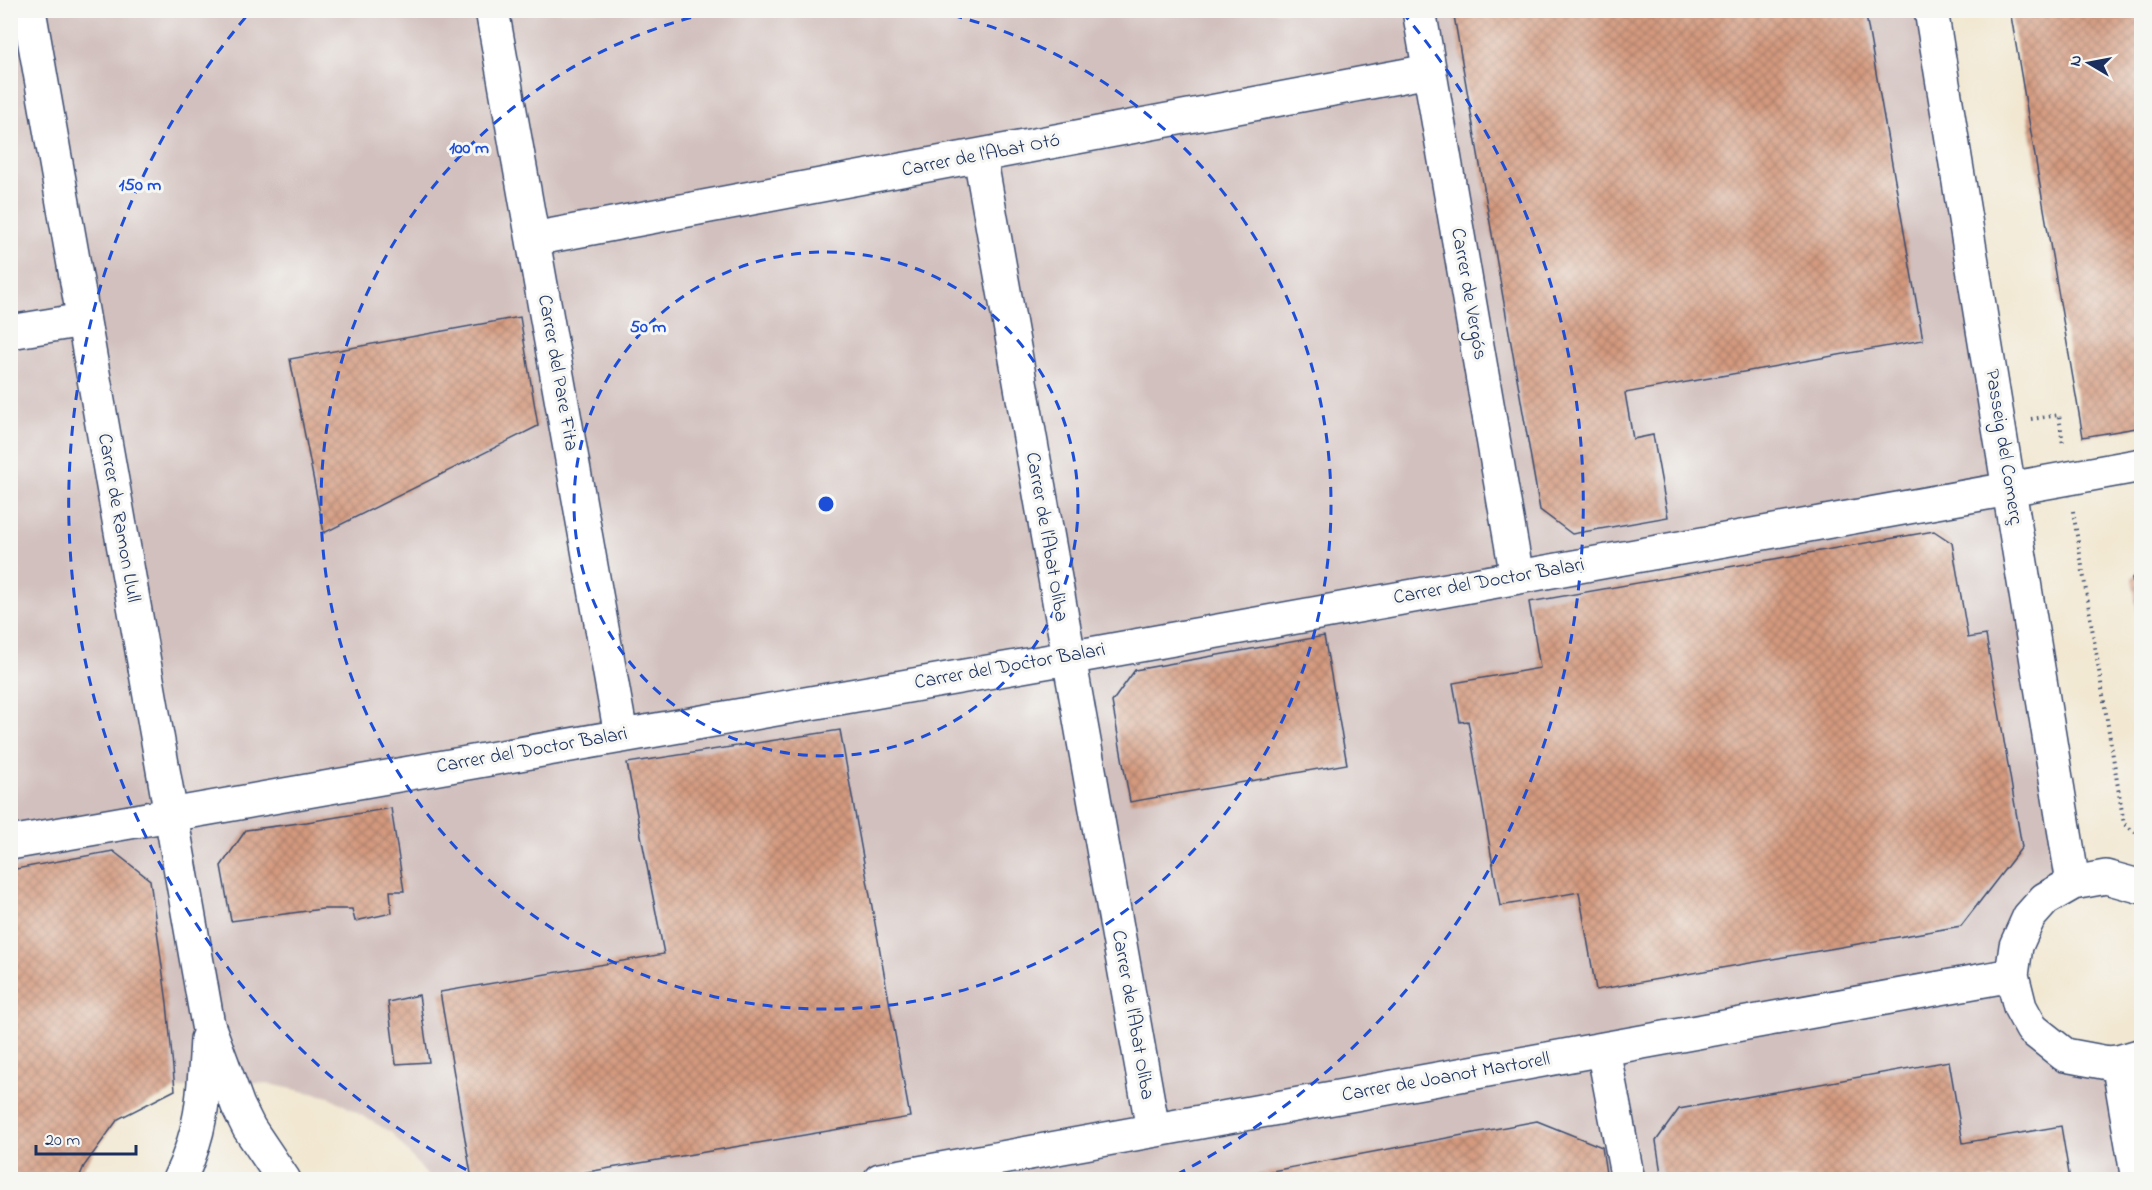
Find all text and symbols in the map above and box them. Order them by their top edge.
north arrow [2059,33,2119,93]
text: N [2063,53,2089,68]
street label: Carrer de l'Abat Otó [899,126,1063,186]
text: 100 m [449,136,489,162]
text: 150 m [119,173,161,199]
street label: Carrer de Vergós [1441,226,1494,363]
street label: Carrer del Pare Fita [529,293,585,453]
text: 50 m [630,315,666,341]
street label: Passeig del Comerç [1975,367,2030,527]
street label: Carrer de Ramon Llull [89,431,147,605]
street label: Carrer de l'Abat Oliba [1017,450,1075,624]
centre of rings [816,494,836,514]
street label: Carrer del Doctor Balari [1391,551,1587,613]
street label: Carrer del Doctor Balari [912,636,1108,698]
street label: Carrer del Doctor Balari [434,720,630,782]
street label: Carrer de l'Abat Oliba [1103,928,1161,1102]
street label: Carrer de Joanot Martorell [1340,1045,1552,1111]
scale bar [36,1118,136,1156]
text: 20 m [45,1128,80,1154]

